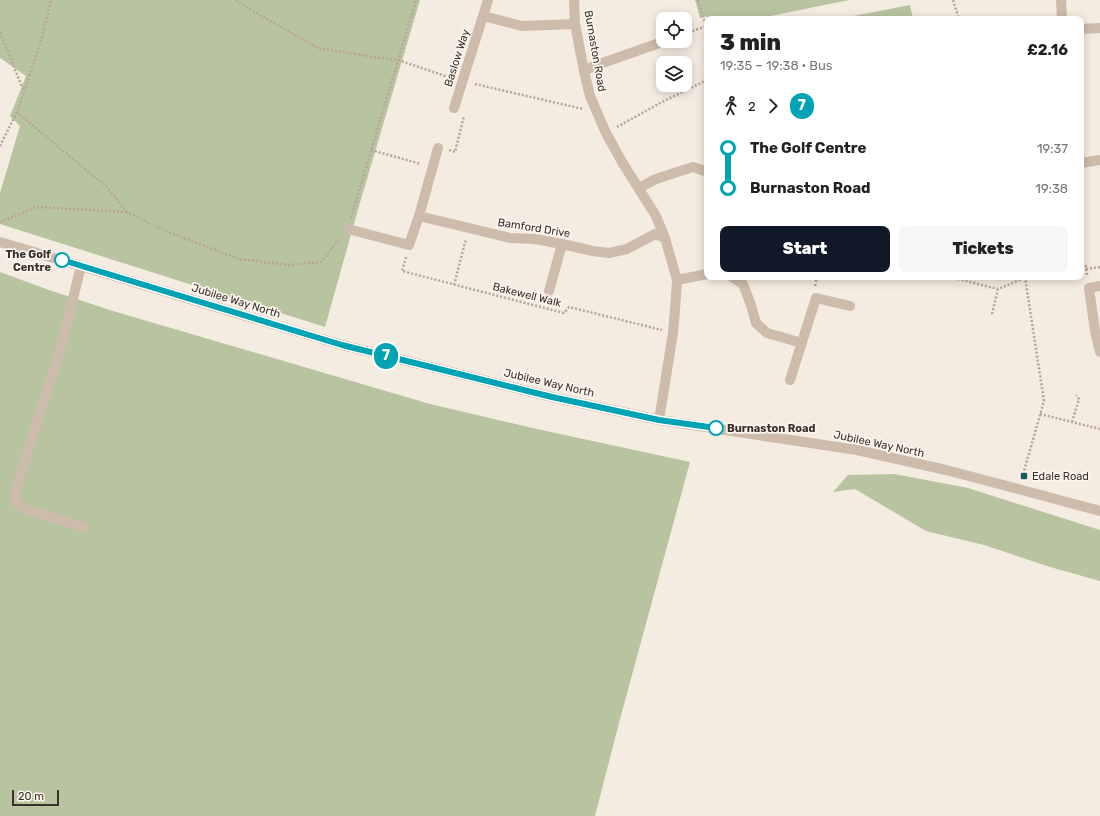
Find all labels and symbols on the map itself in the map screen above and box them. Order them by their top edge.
street label: Burnaston Road [581,9,609,93]
street label: Baslow Way [442,28,472,88]
street label: Bamford Drive [497,216,571,240]
place label: The Golf Centre [6,248,51,274]
marker: The Golf Centre [54,252,70,268]
street label: Bakewell Walk [491,280,563,310]
street label: Jubilee Way North [190,281,282,321]
line badge: 7 [373,343,399,369]
street label: Jubilee Way North [503,366,595,400]
marker: Burnaston Road [708,420,724,436]
place label: Burnaston Road [727,422,815,435]
street label: Jubilee Way North [832,428,926,460]
place label: Edale Road [1032,470,1089,483]
marker: Edale Road [1019,471,1029,481]
scale bar [12,788,59,807]

